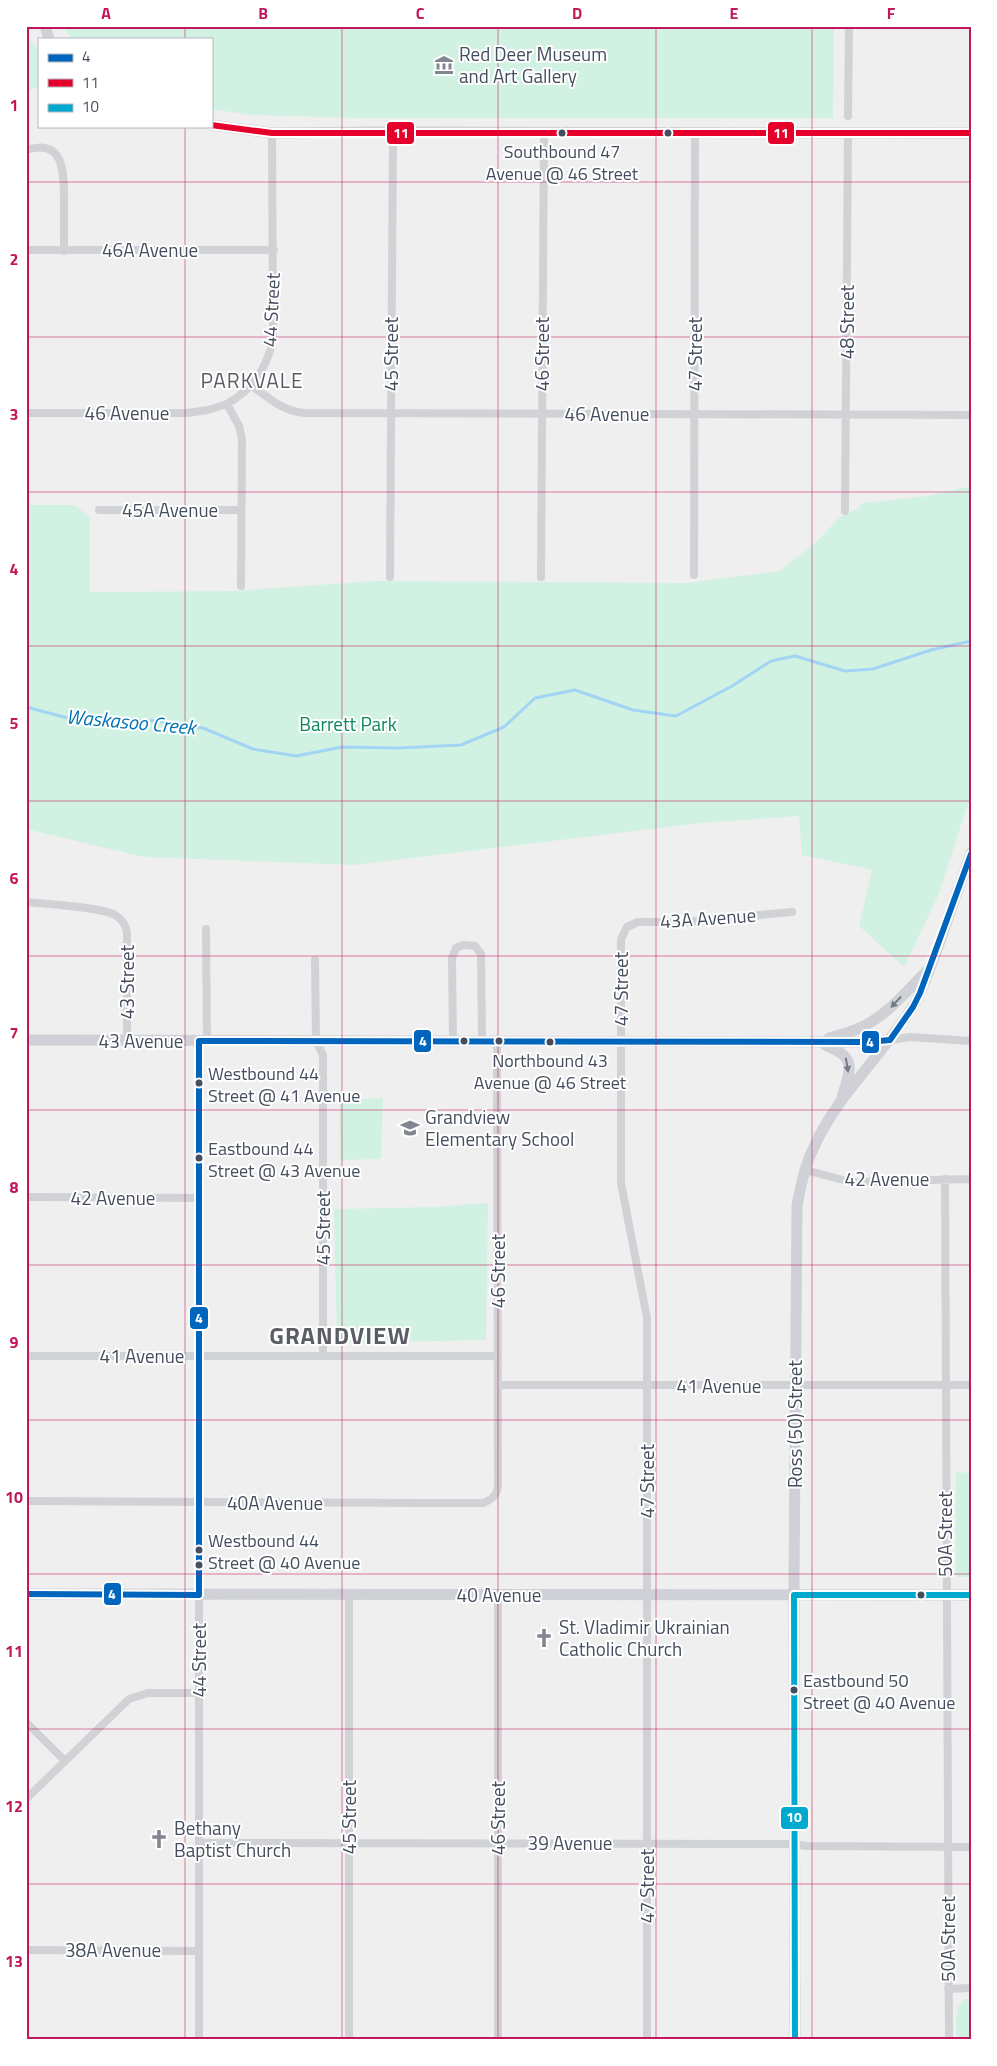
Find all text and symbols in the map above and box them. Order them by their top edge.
text: A [101,1,111,25]
text: B [258,1,268,25]
text: C [416,1,425,25]
text: D [572,1,582,25]
text: E [730,1,739,25]
text: F [887,1,896,25]
legend [38,38,212,128]
place label: Red Deer Museum and Art Gallery [459,39,607,90]
text: 4 [82,45,90,68]
museum icon: Red Deer Museum and Art Gallery [433,54,455,76]
text: 11 [82,71,99,94]
text: 1 [10,93,18,117]
text: 10 [82,95,99,118]
line badge: 11 [386,121,415,145]
line badge: 11 [767,121,795,145]
text: 11 [393,122,409,143]
text: 11 [773,122,789,143]
marker: Southbound 47 Avenue @ 46 Street [557,128,567,138]
unlabelled marker [663,128,673,138]
place label: Southbound 47 Avenue @ 46 Street [486,138,639,187]
street label: 46A Avenue [102,235,198,264]
text: 2 [10,247,18,271]
street label: 44 Street [254,272,287,348]
street label: 48 Street [832,284,861,359]
street label: 45 Street [376,316,405,391]
street label: 46 Street [527,316,556,391]
street label: 47 Street [680,316,709,391]
district label: PARKVALE [200,364,304,396]
street label: 46 Avenue [85,398,169,427]
street label: 46 Avenue [565,399,649,428]
text: 3 [10,402,18,426]
street label: 45A Avenue [122,495,218,524]
text: 4 [10,557,19,581]
water label: Waskasoo Creek [65,700,199,743]
park label: Barrett Park [299,709,397,738]
text: 5 [10,711,19,735]
text: 6 [10,866,19,890]
street label: 43A Avenue [659,900,757,935]
street label: 43 Street [112,944,141,1019]
street label: 47 Street [606,951,635,1026]
one-way arrow [890,996,902,1008]
text: 7 [10,1021,18,1045]
street label: 43 Avenue [99,1026,183,1055]
line badge: 4 [413,1029,432,1053]
text: 4 [419,1030,427,1051]
line badge: 4 [861,1030,880,1054]
text: 4 [866,1031,874,1052]
unlabelled marker [459,1036,469,1046]
unlabelled marker [494,1036,504,1046]
marker: Northbound 43 Avenue @ 46 Street [545,1037,555,1047]
place label: Northbound 43 Avenue @ 46 Street [474,1047,627,1096]
one-way arrow [844,1057,852,1073]
place label: Westbound 44 Street @ 41 Avenue [208,1060,360,1109]
marker: Westbound 44 Street @ 41 Avenue [194,1078,204,1088]
place label: Grandview Elementary School [425,1102,574,1153]
school or university icon: Grandview Elementary School [399,1117,421,1139]
place label: Eastbound 44 Street @ 43 Avenue [208,1135,360,1184]
marker: Eastbound 44 Street @ 43 Avenue [194,1153,204,1163]
street label: 42 Avenue [845,1164,929,1193]
text: 8 [10,1175,19,1199]
street label: 42 Avenue [71,1183,155,1212]
street label: 45 Street [308,1190,337,1265]
street label: 46 Street [483,1233,512,1308]
line badge: 4 [189,1306,209,1330]
text: 4 [195,1307,203,1328]
district label: GRANDVIEW [269,1317,411,1353]
text: 9 [10,1330,19,1354]
street label: 41 Avenue [100,1341,184,1370]
street label: Ross (50) Street [780,1360,809,1488]
street label: 41 Avenue [677,1371,761,1400]
street label: 47 Street [632,1443,661,1518]
text: 10 [5,1485,23,1509]
street label: 40A Avenue [227,1488,323,1517]
street label: 50A Street [930,1491,959,1577]
place label: Westbound 44 Street @ 40 Avenue [208,1527,360,1576]
marker: Westbound 44 Street @ 40 Avenue [194,1545,204,1555]
unlabelled marker [194,1560,204,1570]
street label: 40 Avenue [457,1580,541,1609]
line badge: 4 [103,1582,122,1606]
text: 4 [108,1583,116,1604]
unlabelled marker [916,1590,926,1600]
place label: St. Vladimir Ukrainian Catholic Church [559,1612,730,1663]
street label: 44 Street [184,1622,213,1697]
church icon: St. Vladimir Ukrainian Catholic Church [533,1627,555,1649]
text: 11 [5,1639,23,1663]
place label: Eastbound 50 Street @ 40 Avenue [803,1667,955,1716]
marker: Eastbound 50 Street @ 40 Avenue [789,1685,799,1695]
street label: 45 Street [334,1779,363,1854]
street label: 46 Street [483,1780,512,1855]
text: 12 [5,1794,23,1818]
line badge: 10 [780,1806,809,1830]
text: 10 [786,1806,802,1827]
place label: Bethany Baptist Church [174,1813,291,1864]
church icon: Bethany Baptist Church [148,1828,170,1850]
street label: 39 Avenue [528,1828,612,1857]
street label: 47 Street [632,1848,661,1923]
street label: 50A Street [933,1896,962,1982]
street label: 38A Avenue [65,1935,161,1964]
text: 13 [5,1949,23,1973]

